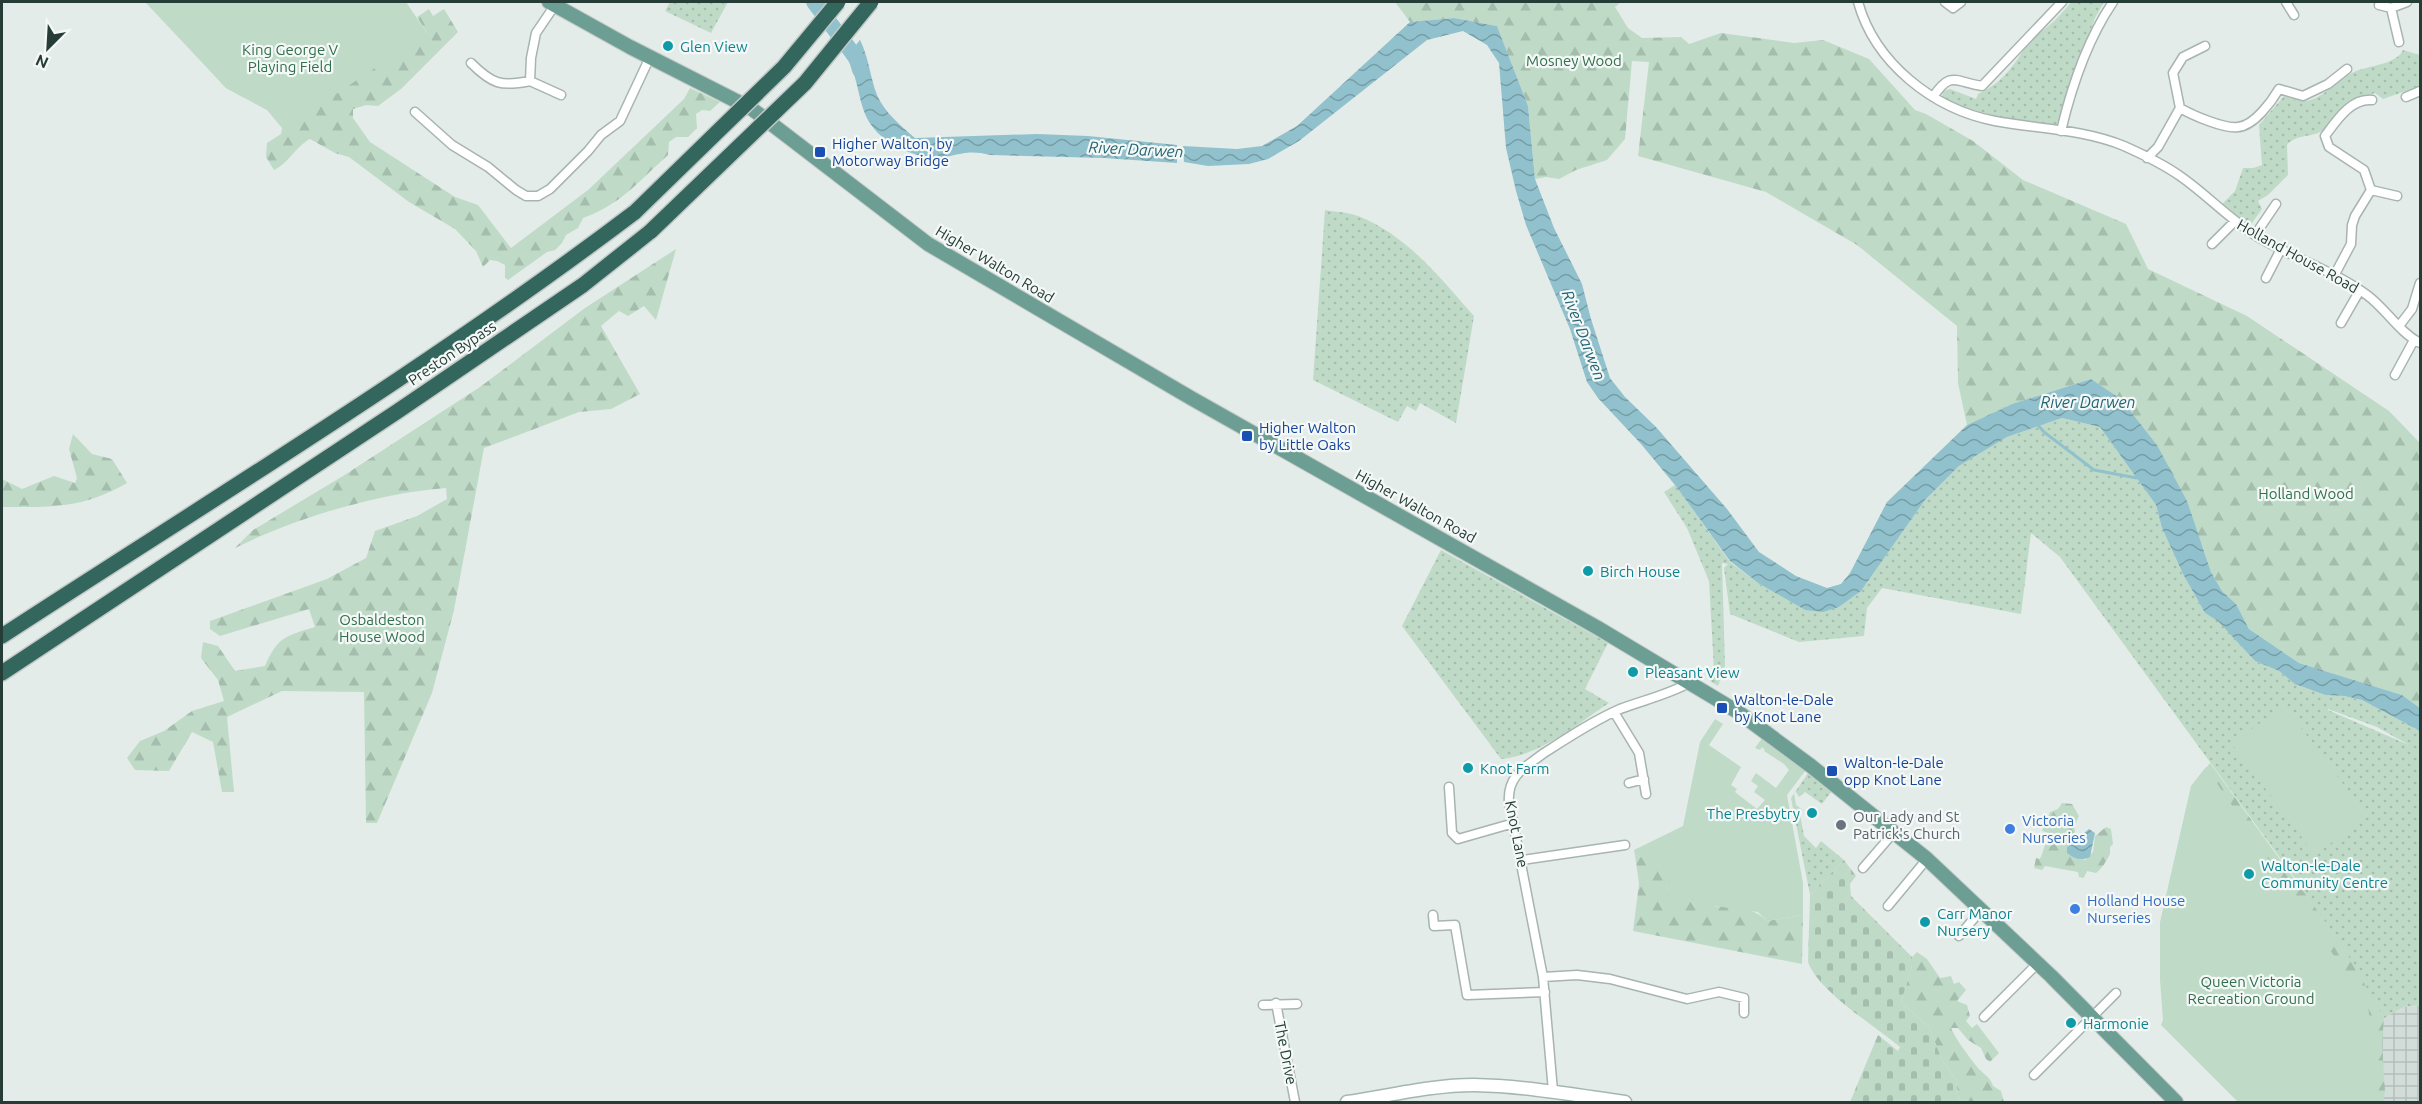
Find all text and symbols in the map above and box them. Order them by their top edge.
north arrow [18,18,78,78]
place label: Glen View [680,38,748,55]
marker: Glen View [661,39,675,53]
park label: King George V Playing Field [242,41,339,75]
text: N [33,51,51,72]
park label: Mosney Wood [1526,52,1622,69]
place label: Higher Walton, by Motorway Bridge [832,135,952,169]
water label: River Darwen [1088,138,1184,160]
marker: Higher Walton, by Motorway Bridge [813,145,827,159]
street label: Holland House Road [2234,216,2362,296]
street label: Higher Walton Road [933,222,1057,306]
water label: River Darwen [1559,287,1609,383]
street label: Preston Bypass [405,317,499,389]
water label: River Darwen [2041,393,2135,411]
place label: Higher Walton by Little Oaks [1259,419,1356,453]
marker: Higher Walton by Little Oaks [1240,429,1254,443]
street label: Higher Walton Road [1353,466,1479,546]
park label: Holland Wood [2258,485,2354,502]
place label: Birch House [1600,563,1680,580]
marker: Birch House [1581,564,1595,578]
park label: Osbaldeston House Wood [339,611,425,645]
place label: Pleasant View [1645,664,1740,681]
marker: Pleasant View [1626,665,1640,679]
place label: Walton-le-Dale by Knot Lane [1734,691,1834,725]
marker: Walton-le-Dale by Knot Lane [1715,701,1729,715]
place label: Walton-le-Dale opp Knot Lane [1844,754,1944,788]
place label: Knot Farm [1480,760,1549,777]
marker: Knot Farm [1461,761,1475,775]
marker: Walton-le-Dale opp Knot Lane [1825,764,1839,778]
street label: Knot Lane [1502,799,1532,869]
place label: The Presbytry [1707,805,1800,822]
marker: The Presbytry [1805,806,1819,820]
place label: Our Lady and St Patrick's Church [1853,808,1960,842]
place label: Victoria Nurseries [2022,812,2086,846]
marker: Our Lady and St Patrick's Church [1834,818,1848,832]
marker: Victoria Nurseries [2003,822,2017,836]
place label: Walton-le-Dale Community Centre [2261,857,2388,891]
marker: Walton-le-Dale Community Centre [2242,867,2256,881]
place label: Holland House Nurseries [2087,892,2185,926]
marker: Holland House Nurseries [2068,902,2082,916]
place label: Carr Manor Nursery [1937,905,2013,939]
marker: Carr Manor Nursery [1918,915,1932,929]
park label: Queen Victoria Recreation Ground [2188,973,2314,1007]
place label: Harmonie [2083,1015,2149,1032]
marker: Harmonie [2064,1016,2078,1030]
street label: The Drive [1272,1020,1300,1086]

